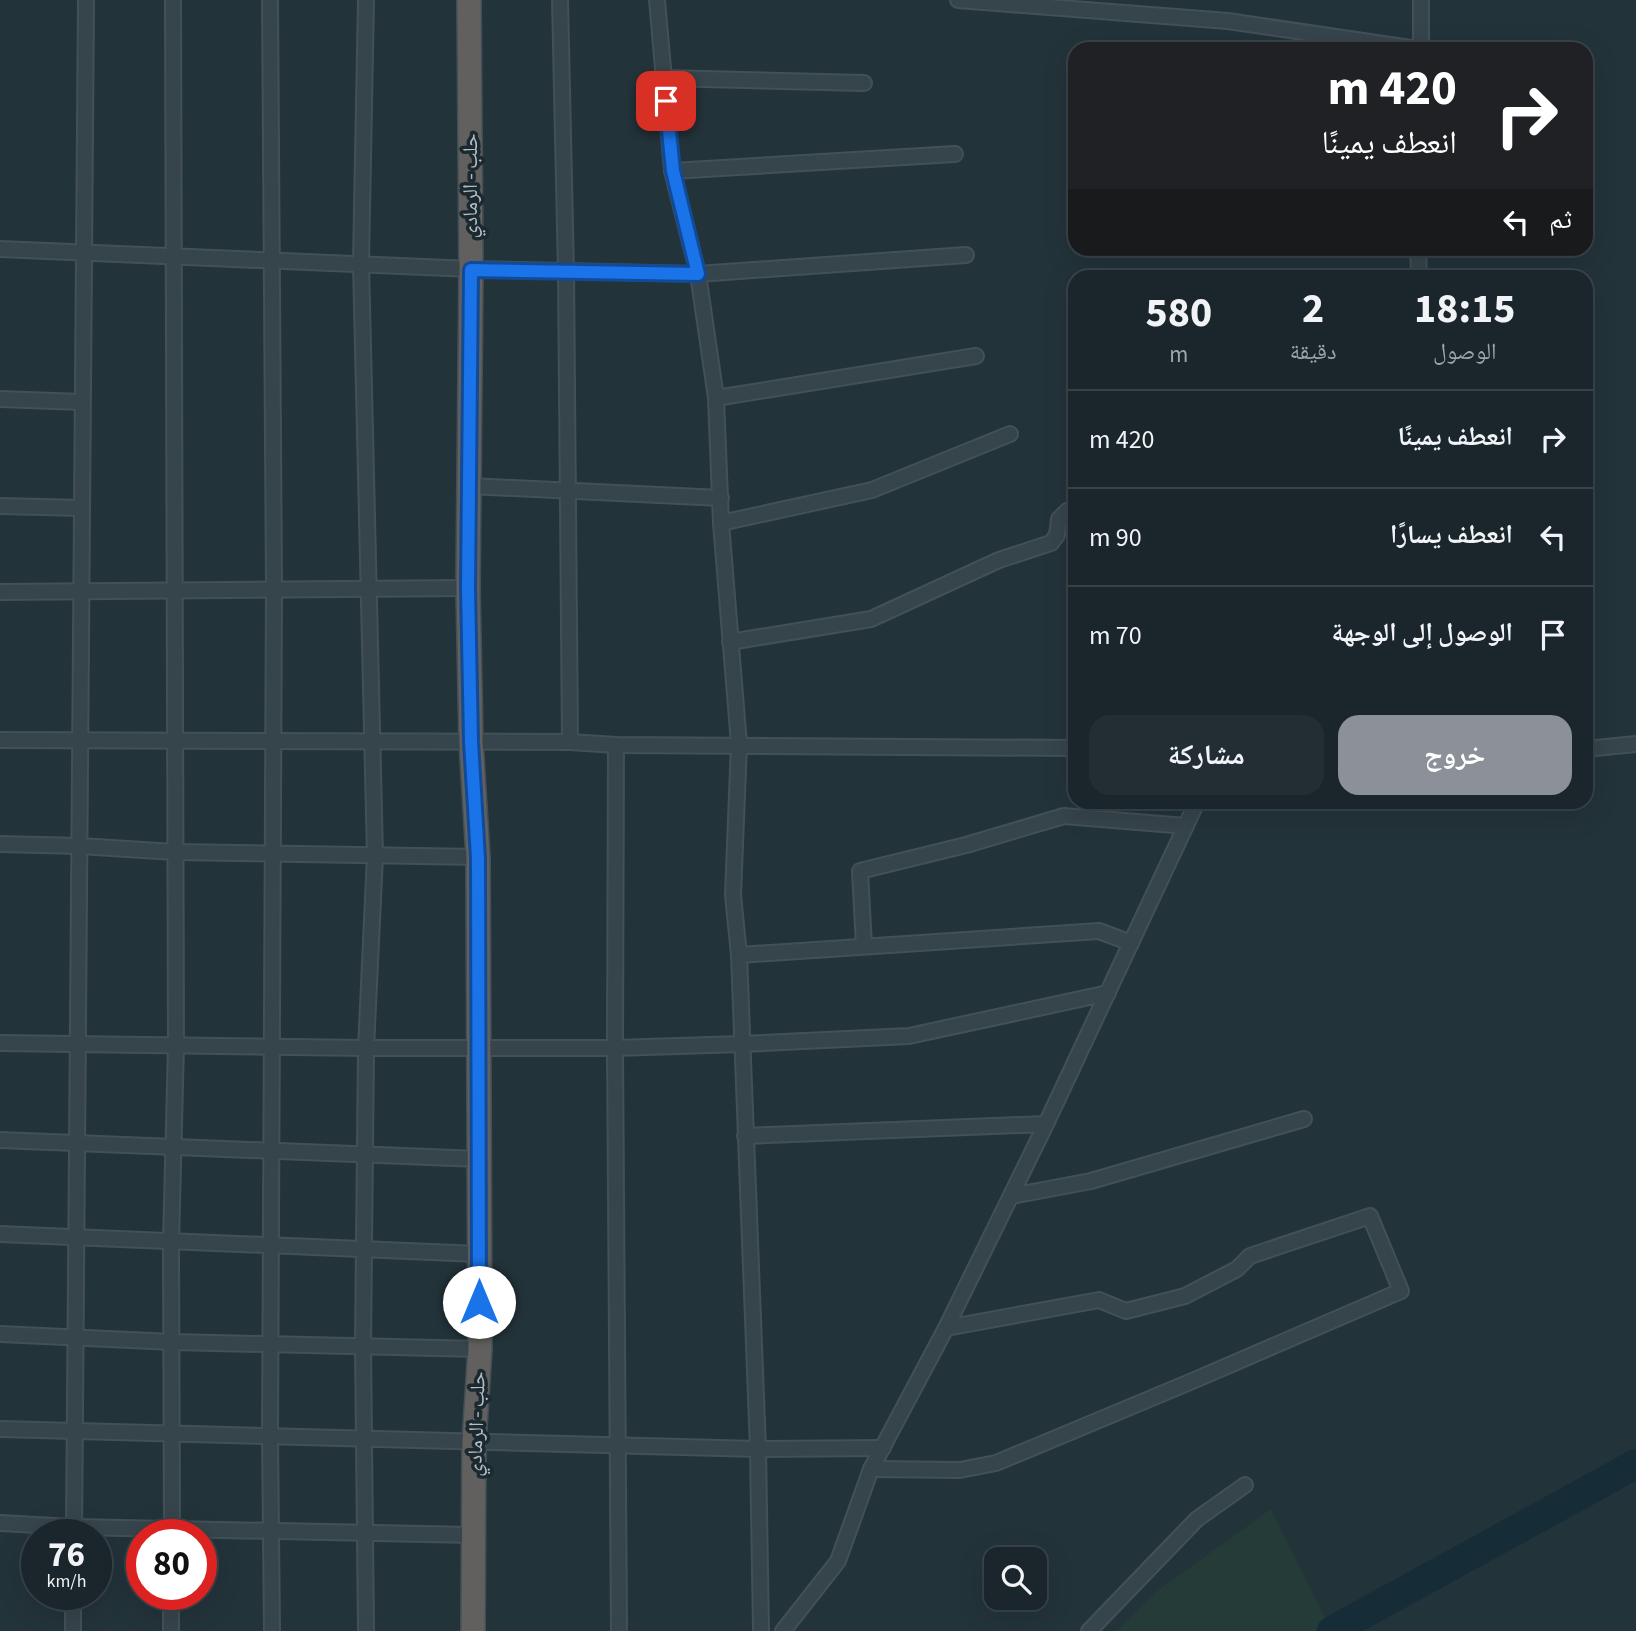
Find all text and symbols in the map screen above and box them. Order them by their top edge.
text: 420 m [1328,54,1457,124]
icon: right [1481,70,1572,161]
pin [636,71,696,131]
icon: arrive [647,82,685,120]
text: انعطف يمينًا [1322,120,1457,166]
street label: حلب - الرمادي [455,133,486,239]
text: ثم [1549,201,1572,238]
icon: left [1497,203,1535,241]
text: 2 [1302,279,1324,339]
text: 18:15 [1414,279,1515,339]
text: 580 [1146,283,1212,343]
text: دقيقة [1290,335,1337,368]
text: الوصول [1433,335,1497,368]
text: m [1169,338,1188,371]
text: انعطف يمينًا [1398,418,1513,455]
icon: right [1534,420,1572,458]
text: 420 m [1089,421,1155,458]
text: انعطف يسارًا [1390,516,1513,553]
icon: left [1534,518,1572,556]
text: 90 m [1089,519,1142,556]
text: الوصول إلى الوجهة [1332,614,1513,651]
icon: arrive [1534,616,1572,654]
text: 70 m [1089,617,1142,654]
button: مشاركة [1089,715,1324,795]
button: خروج [1338,715,1572,795]
position arrow [442,1265,516,1339]
street label: حلب - الرمادي [459,1371,494,1477]
speed limit sign: 80 [126,1519,217,1610]
text: 76 [48,1530,85,1580]
map controls [984,1547,1047,1610]
button: search [984,1547,1047,1610]
text: km/h [47,1569,86,1594]

